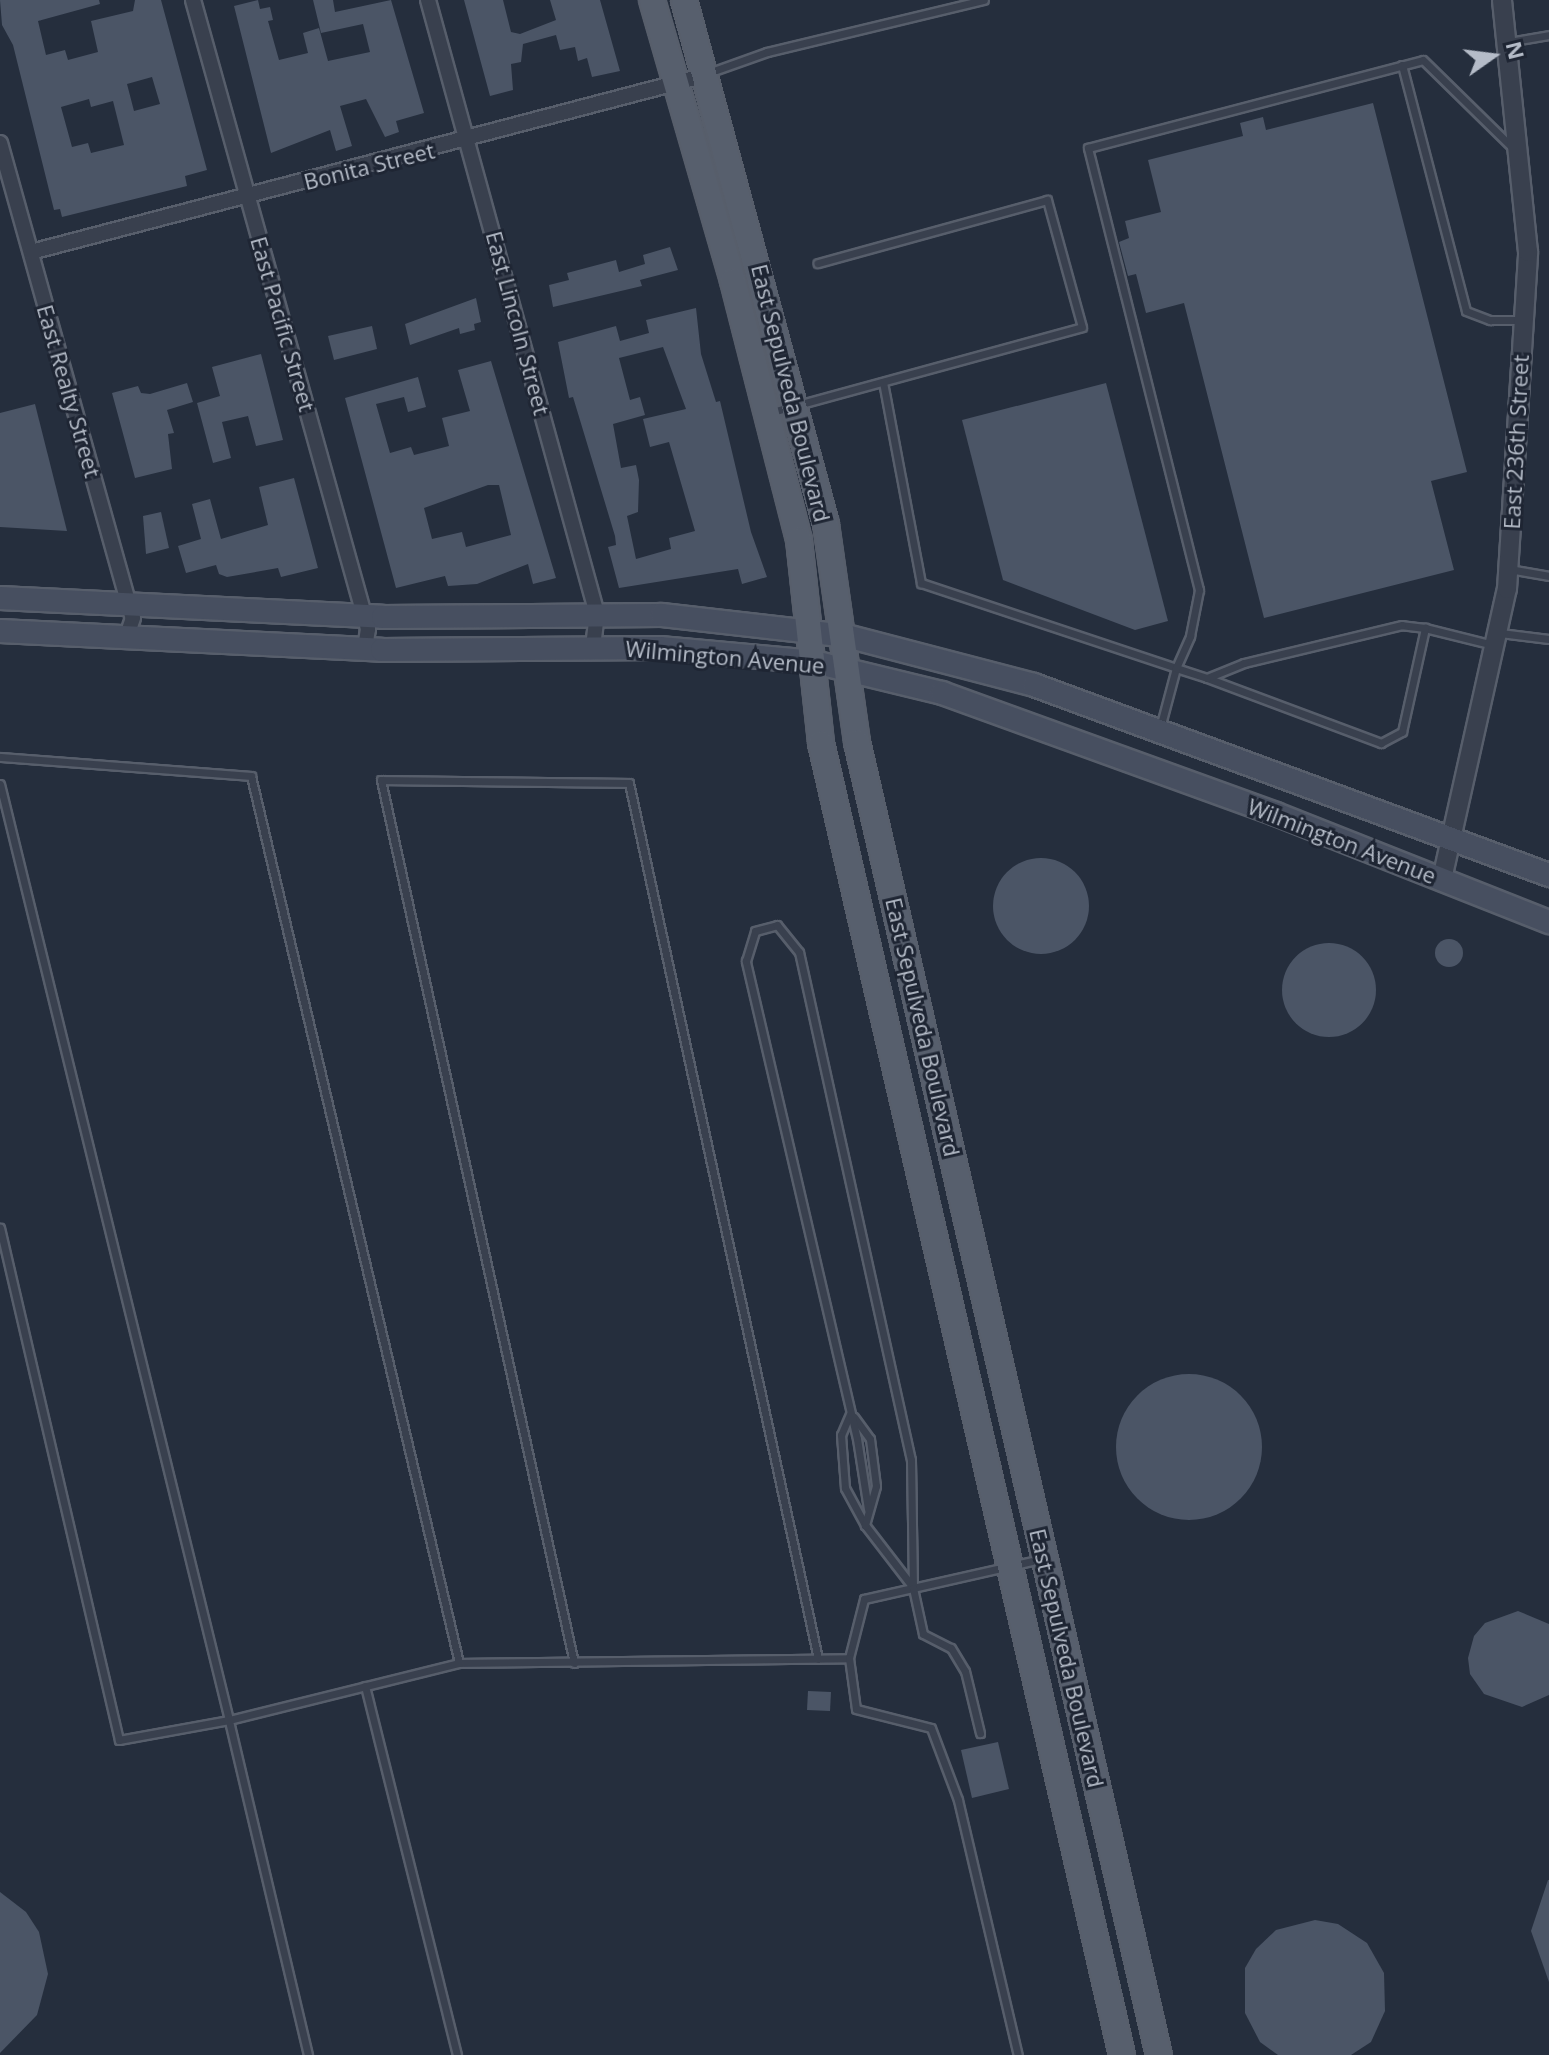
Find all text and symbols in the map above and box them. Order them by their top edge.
north arrow [1453,16,1533,96]
text: N [1500,38,1533,62]
street label: Bonita Street [301,137,437,195]
street label: East Lincoln Street [481,228,555,418]
street label: East Pacific Street [245,234,321,414]
street label: East Sepulveda Boulevard [746,261,836,525]
street label: East Realty Street [32,302,106,480]
street label: East 236th Street [1498,354,1534,530]
street label: Wilmington Avenue [624,635,826,679]
street label: Wilmington Avenue [1244,793,1440,889]
street label: East Sepulveda Boulevard [880,895,966,1159]
street label: East Sepulveda Boulevard [1024,1526,1110,1790]

